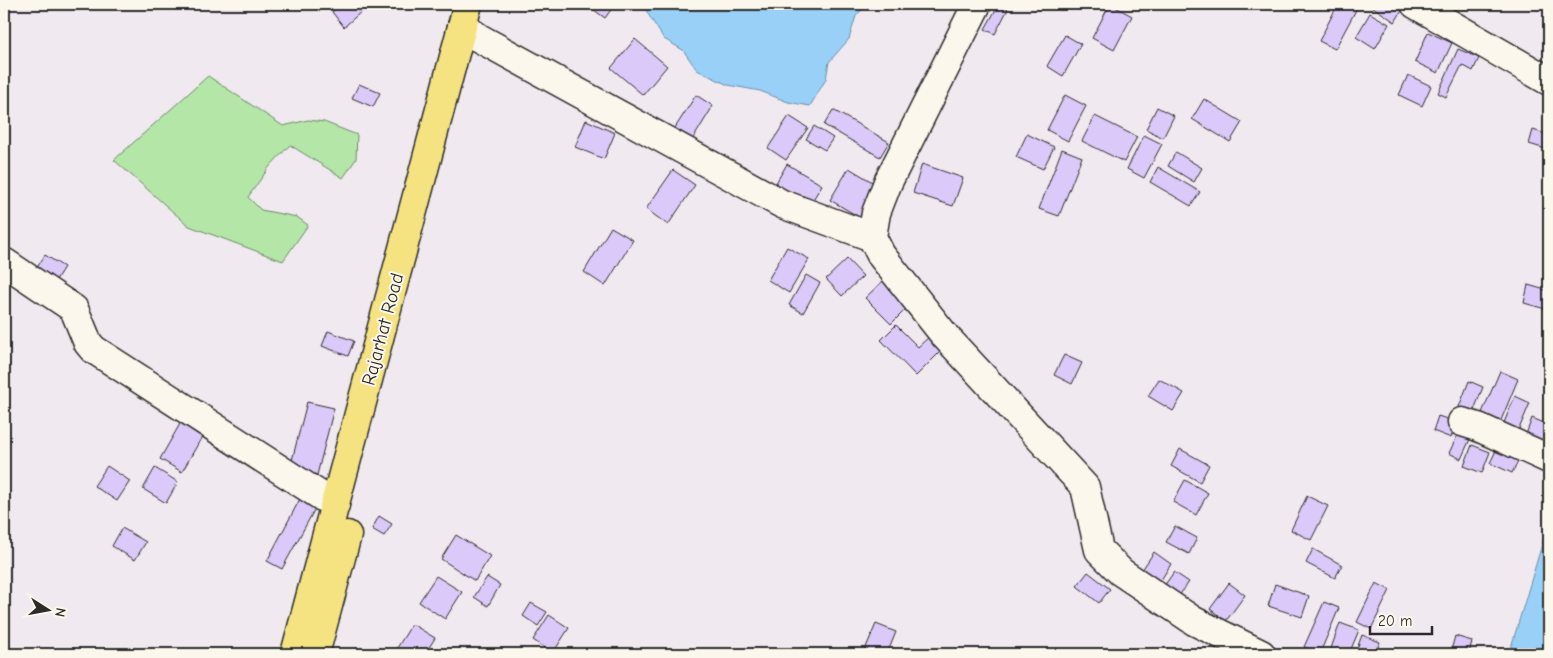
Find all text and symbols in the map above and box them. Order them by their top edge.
street label: Rajarhat Road [357,271,409,388]
north arrow [22,586,72,636]
scale bar [1370,603,1433,635]
text: N [51,606,69,618]
text: 20 m [1378,612,1412,630]

